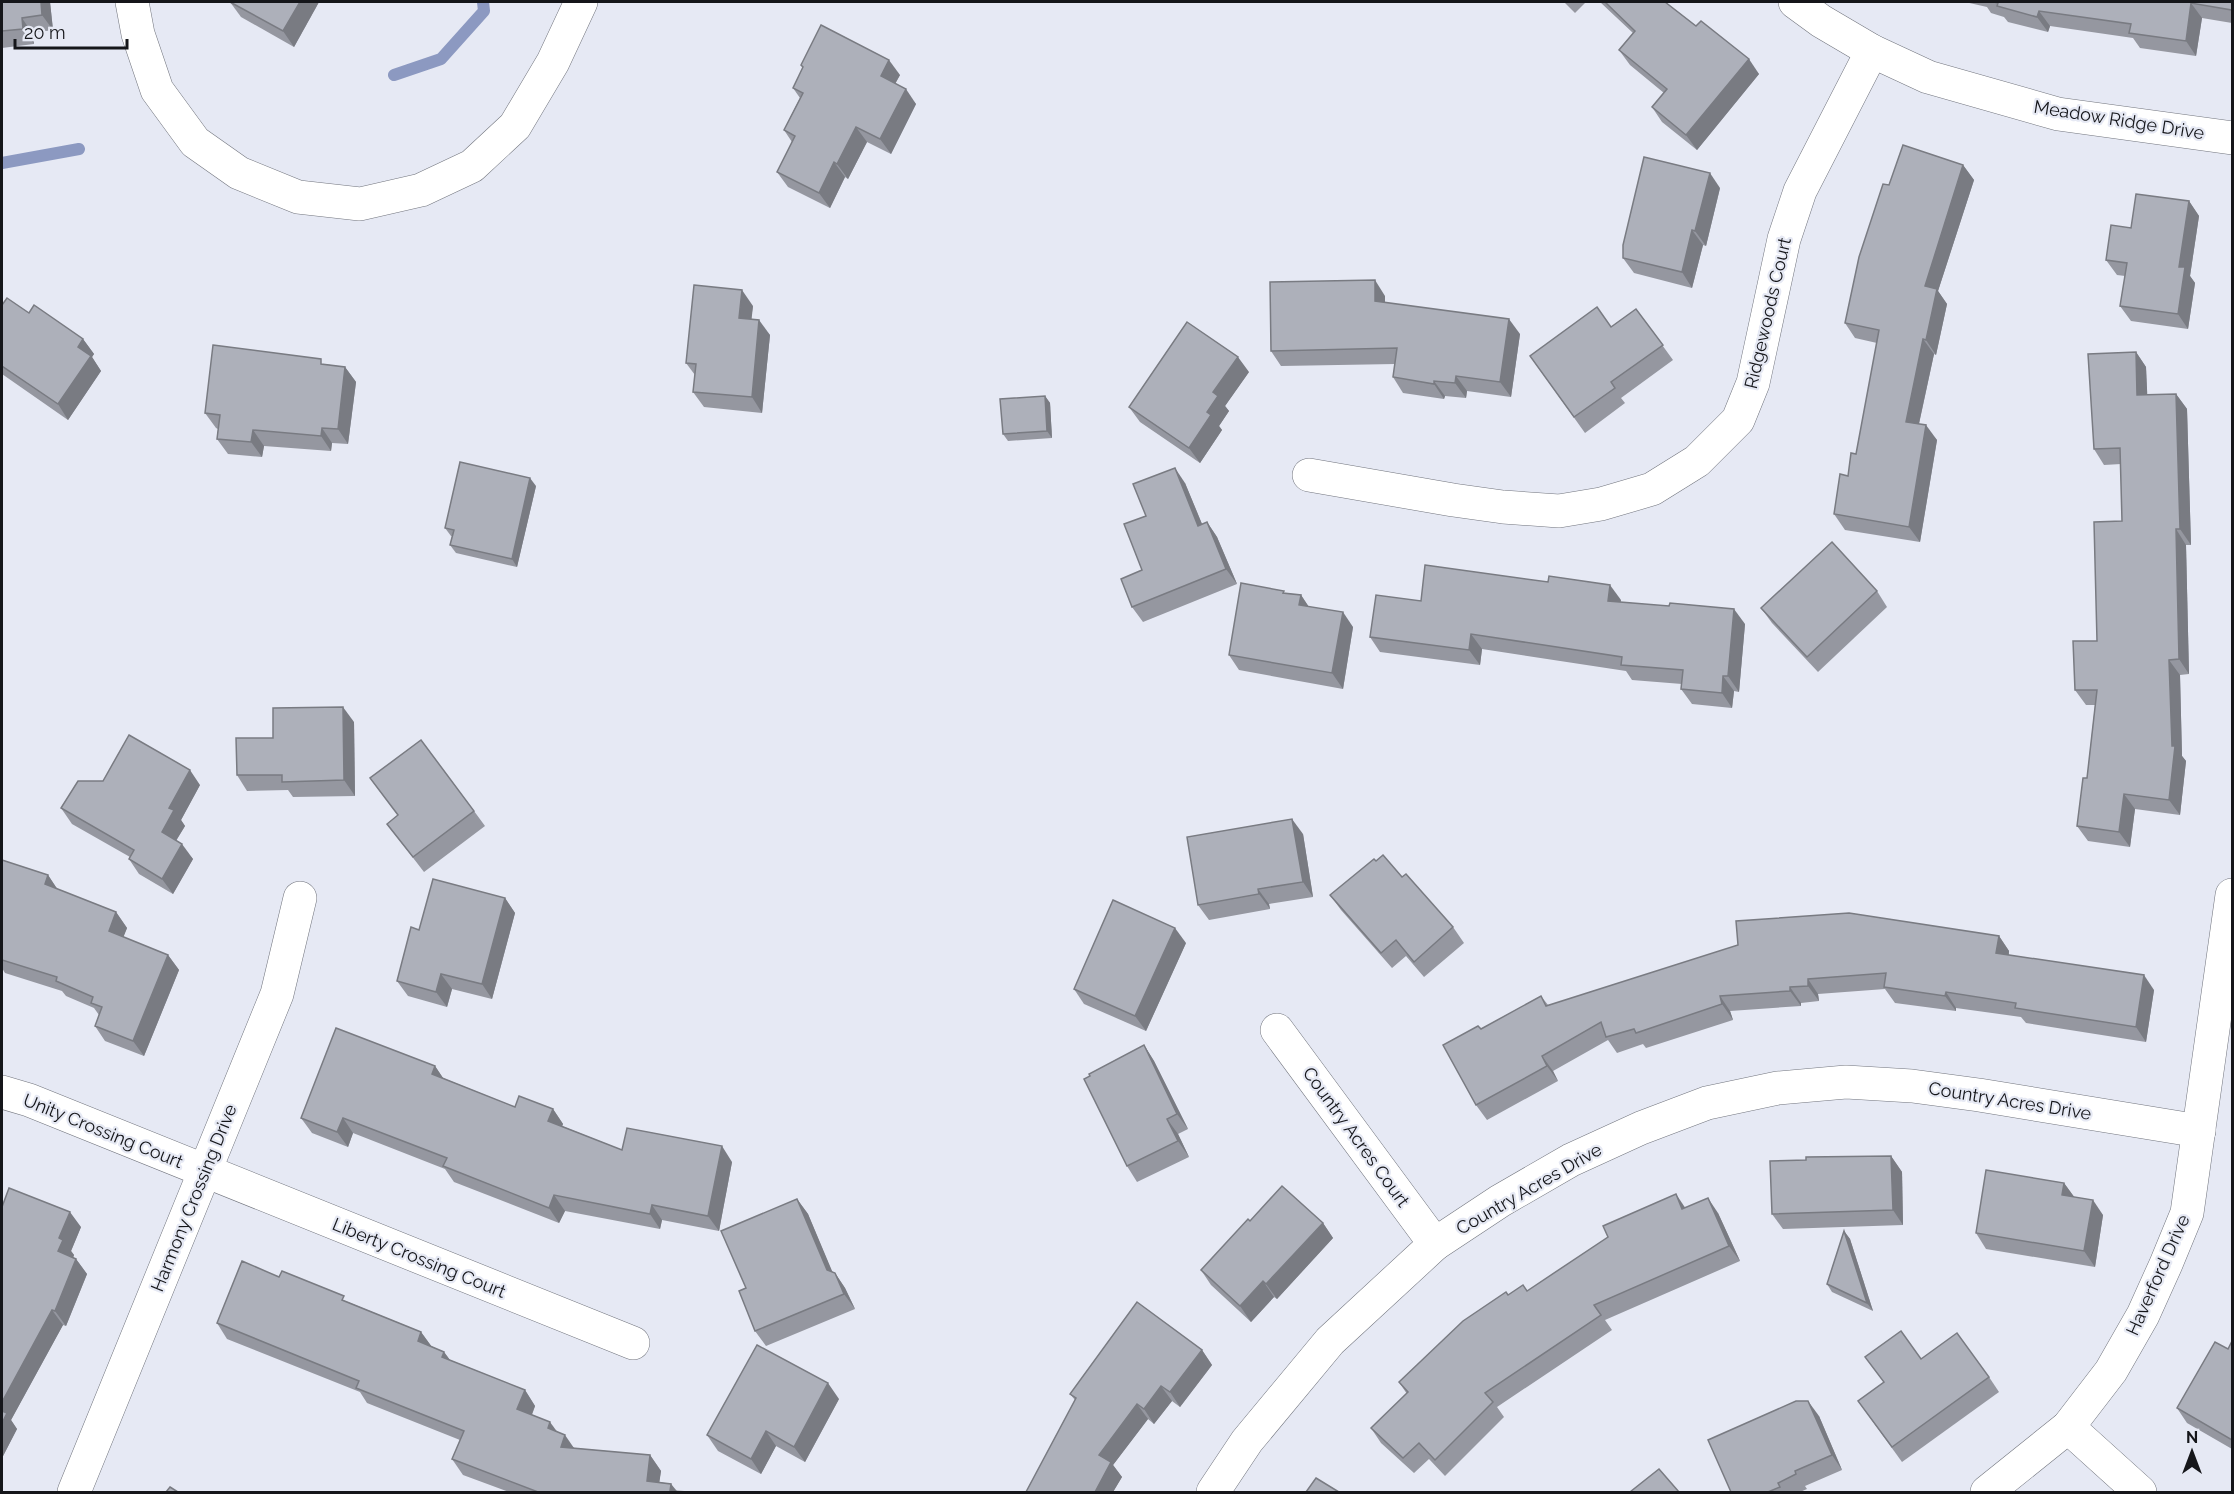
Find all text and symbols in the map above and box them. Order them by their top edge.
scale bar [15,12,128,50]
text: 20 m [24,22,66,43]
street label: Meadow Ridge Drive [2032,96,2206,143]
street label: Ridgewoods Court [1740,235,1795,391]
street label: Country Acres Court [1299,1063,1414,1211]
street label: Country Acres Drive [1927,1077,2093,1124]
street label: Unity Crossing Court [20,1089,186,1172]
street label: Harmony Crossing Drive [146,1101,241,1295]
street label: Country Acres Drive [1452,1138,1606,1239]
street label: Haverford Drive [2122,1211,2194,1338]
street label: Liberty Crossing Court [329,1213,509,1302]
north arrow [2162,1422,2222,1482]
text: N [2186,1428,2198,1447]

